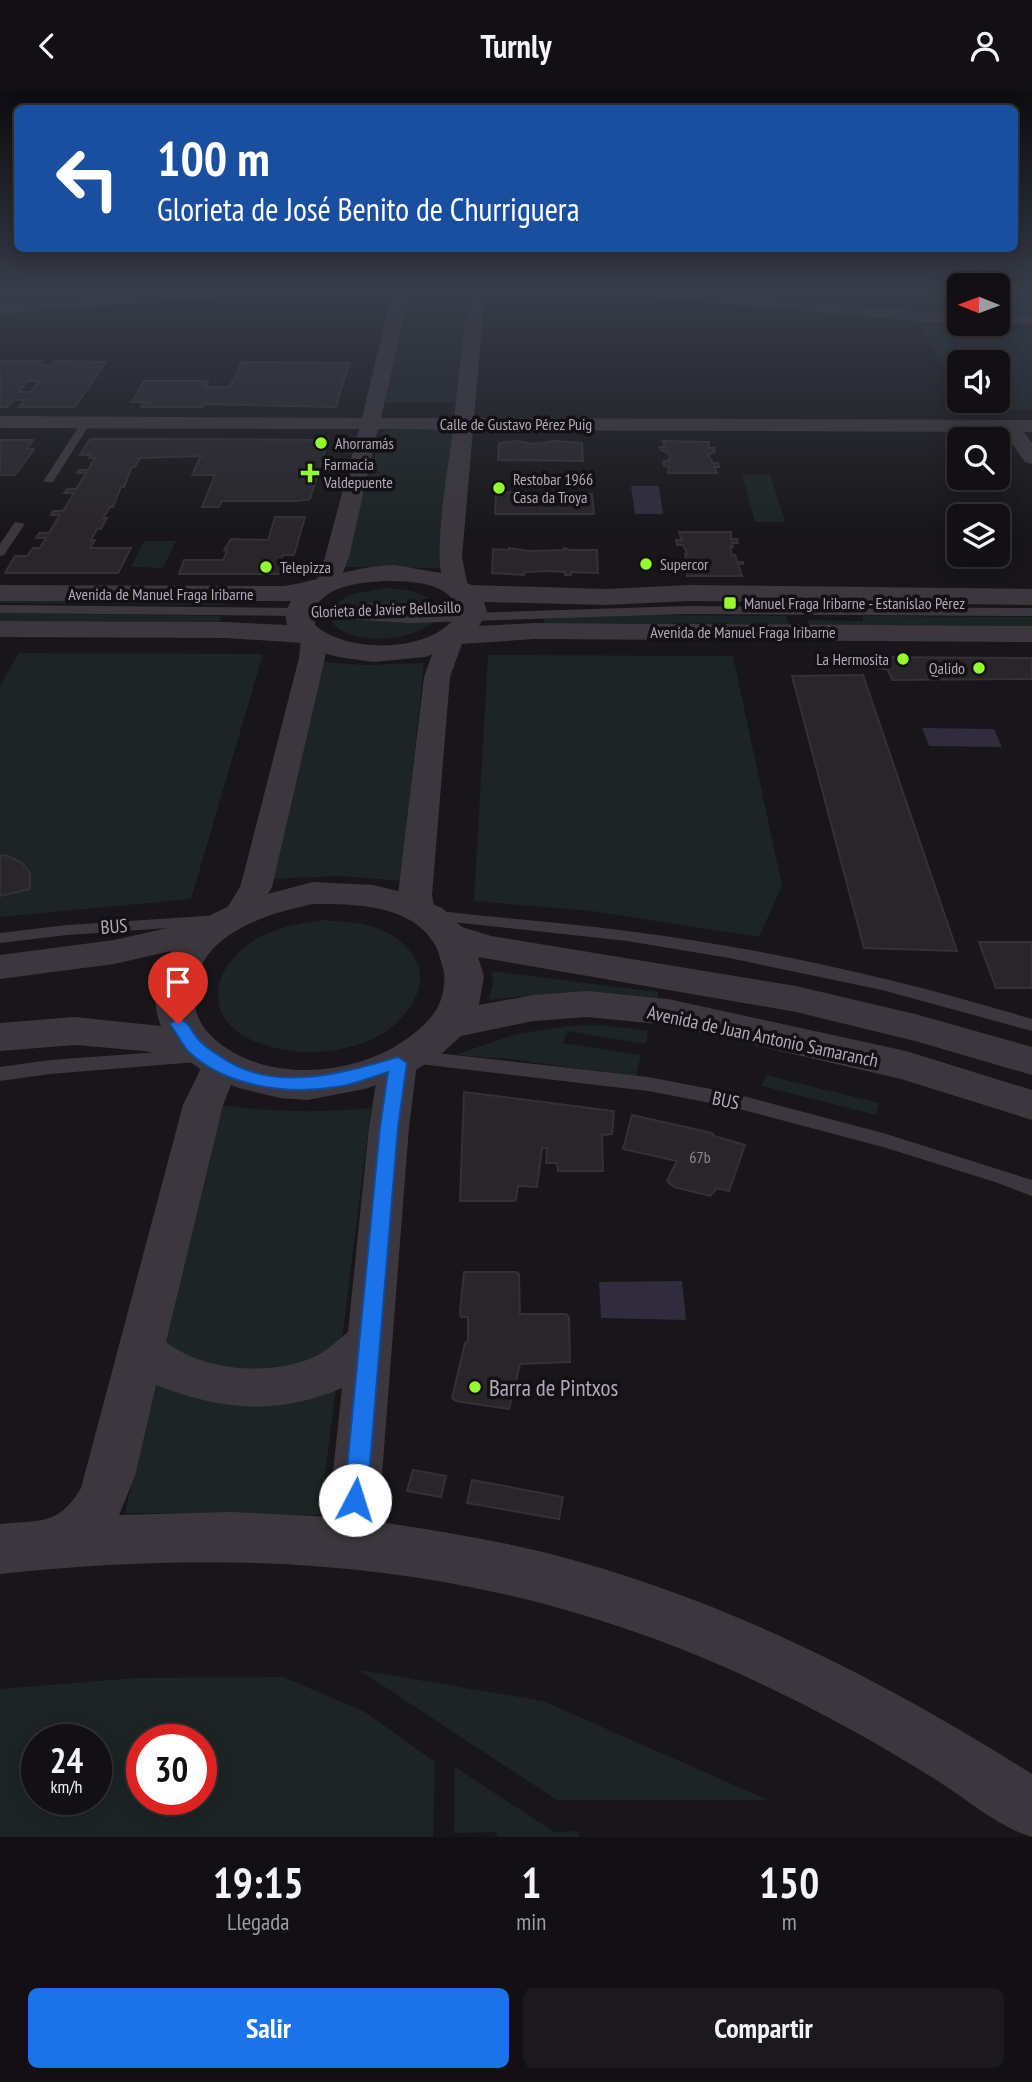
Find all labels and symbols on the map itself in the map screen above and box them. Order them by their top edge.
north arrow [947,273,1010,336]
street label: Calle de Gustavo Pérez Puig [440,414,592,434]
place label: Ahorramás [335,433,394,453]
marker: Ahorramás [313,435,329,451]
place label: Farmacia Valdepuente [323,454,393,492]
marker: Farmacia Valdepuente [302,465,318,481]
place label: Restobar 1966 Casa da Troya [513,469,593,507]
marker: Restobar 1966 Casa da Troya [491,480,507,496]
place label: Supercor [660,554,709,574]
marker: Supercor [638,556,654,572]
place label: Telepizza [280,557,331,577]
marker: Telepizza [258,559,274,575]
street label: Avenida de Manuel Fraga Iribarne [68,584,254,604]
place label: Manuel Fraga Iribarne - Estanislao Pérez [744,593,965,613]
marker: Manuel Fraga Iribarne - Estanislao Pérez [722,595,738,611]
street label: Glorieta de Javier Bellosillo [311,596,461,622]
street label: Avenida de Manuel Fraga Iribarne [650,622,836,642]
place label: La Hermosita [816,649,889,669]
marker: La Hermosita [895,651,911,667]
place label: Qalido [929,658,965,678]
marker: Qalido [971,660,987,676]
street label: BUS [100,913,128,939]
pin [148,952,208,1024]
street label: Avenida de Juan Antonio Samaranch [645,1000,881,1072]
street label: BUS [710,1085,742,1115]
house number: 67b [689,1147,711,1167]
place label: Barra de Pintxos [489,1373,619,1402]
marker: Barra de Pintxos [467,1379,483,1395]
position arrow [318,1463,392,1537]
speed limit sign: 30 [126,1724,217,1815]

